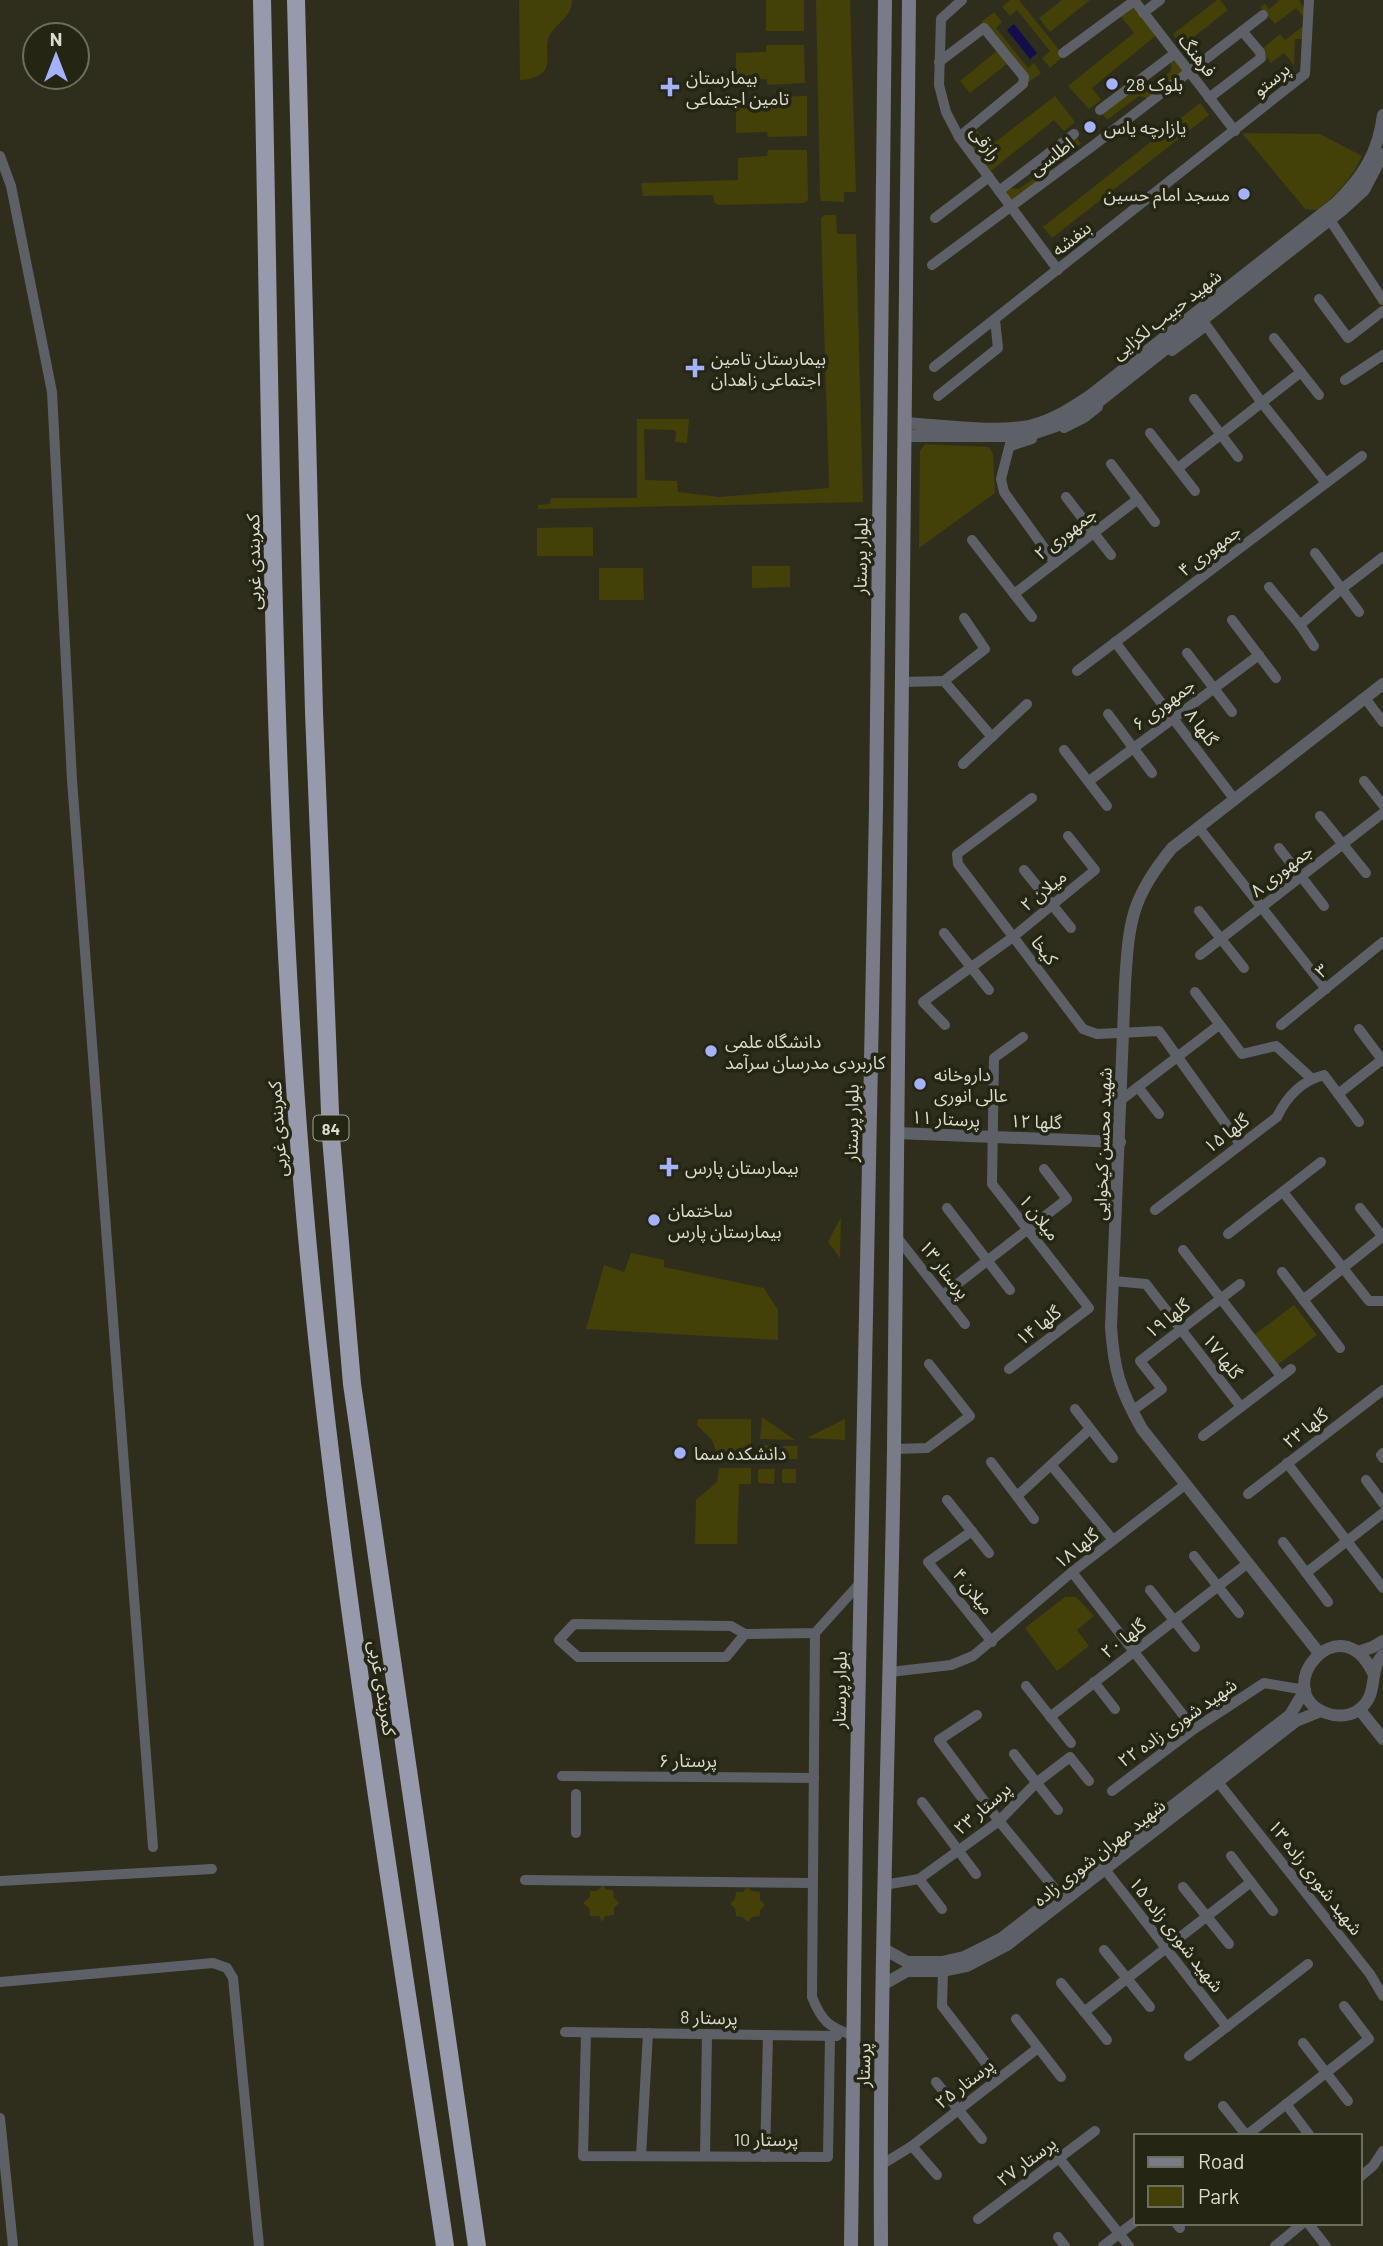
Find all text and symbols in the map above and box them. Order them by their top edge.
north arrow [21,21,91,91]
text: N [50,27,62,50]
street label: فرهنگ [1174,29,1222,82]
street label: پرستو [1248,57,1295,101]
place label: بیمارستان تامین اجتماعی [686,66,789,110]
place label: بلوک 28 [1126,73,1183,96]
marker: بلوک 28 [1104,76,1120,92]
marker: بیمارستان تامین اجتماعی [660,77,680,97]
place label: یازارچه یاس [1104,116,1186,139]
marker: یازارچه یاس [1082,119,1098,135]
street label: رازقی [965,121,1006,165]
street label: اطلسی [1024,132,1078,181]
place label: مسجد امام حسین [1104,183,1230,209]
marker: مسجد امام حسین [1236,186,1252,202]
street label: بنفشه [1047,216,1095,260]
street label: شهید حبیب لکزایی [1107,264,1226,364]
place label: بیمارستان تامین اجتماعی زاهدان [711,347,826,391]
marker: بیمارستان تامین اجتماعی زاهدان [685,358,705,378]
street label: جمهوری ۲ [1030,502,1101,565]
street label: کمربندی غربی [241,513,266,610]
street label: بلوار پرستار [848,517,873,596]
street label: جمهوری ۴ [1173,519,1245,581]
street label: جمهوری ۶ [1127,673,1199,735]
street label: گلها ۸ [1181,704,1223,750]
street label: جمهوری ۸ [1246,839,1317,902]
street label: میلان ۲ [1015,865,1071,916]
street label: کیخا [1027,931,1063,969]
street label: ۳ [1310,958,1332,982]
place label: دانشگاه علمی کاربردی مدرسان سرآمد [725,1030,886,1074]
marker: دانشگاه علمی کاربردی مدرسان سرآمد [703,1043,719,1059]
place label: داروخانه عالی انوری [934,1063,1008,1107]
street label: شهید محسن کیخوایی [1088,1067,1117,1221]
marker: داروخانه عالی انوری [912,1076,928,1092]
street label: کمربندی غربی [263,1080,292,1178]
street label: بلوار پرستار [839,1084,864,1163]
street label: پرستار ۱۱ [911,1105,981,1132]
street label: گلها ۱۵ [1199,1108,1254,1157]
street label: گلها ۱۲ [1010,1109,1063,1133]
road number: 84 [314,1116,348,1140]
place label: بیمارستان پارس [685,1156,799,1179]
marker: بیمارستان پارس [659,1157,679,1177]
street label: میلان ۱ [1014,1189,1065,1245]
place label: ساختمان بیمارستان پارس [668,1199,782,1243]
marker: ساختمان بیمارستان پارس [646,1212,662,1228]
street label: پرستار ۱۳ [914,1235,975,1304]
street label: گلها ۱۹ [1140,1293,1194,1342]
street label: گلها ۱۴ [1011,1300,1065,1349]
street label: گلها ۱۷ [1199,1329,1248,1383]
street label: گلها ۲۳ [1278,1403,1332,1452]
place label: دانشکده سما [694,1442,786,1464]
marker: دانشکده سما [672,1445,688,1461]
street label: گلها ۱۸ [1049,1523,1103,1573]
street label: میلان ۴ [948,1563,999,1619]
street label: گلها ۲۰ [1096,1613,1150,1662]
street label: کمربندی غربی [364,1639,401,1738]
street label: بلوار پرستار [827,1651,852,1730]
street label: شهید شوری زاده ۲۲ [1113,1673,1241,1772]
street label: پرستار ۶ [659,1749,717,1772]
street label: پرستار ۲۳ [949,1777,1016,1840]
street label: شهید مهران شوری زاده [1029,1794,1170,1911]
street label: شهید شوری زاده ۱۳ [1263,1815,1368,1940]
street label: شهید شوری زاده ۱۵ [1124,1872,1229,1997]
street label: پرستار 8 [680,2005,738,2030]
street label: پرستار [852,2042,876,2089]
street label: پرستار ۲۵ [930,2053,999,2114]
street label: پرستار 10 [734,2128,798,2151]
street label: پرستار ۲۷ [992,2131,1061,2191]
legend [1134,2134,1362,2225]
text: Road [1198,2148,1244,2173]
text: Park [1198,2183,1239,2208]

